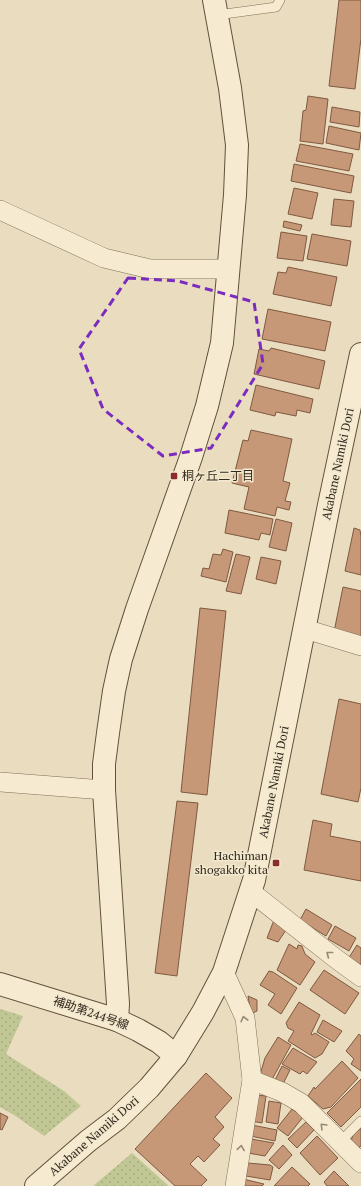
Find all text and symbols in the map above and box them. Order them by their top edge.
street label: Akabane Namiki Dori [318,406,357,521]
place label: 桐ヶ丘二丁目 [182,468,254,483]
marker: 桐ヶ丘二丁目 [169,471,179,481]
street label: Akabane Namiki Dori [255,724,292,839]
place label: Hachiman shogakko kita [195,848,268,877]
marker: Hachiman shogakko kita [271,858,281,868]
one-way arrow [327,951,334,958]
street label: 補助第244号線 [51,993,131,1033]
one-way arrow [240,1016,249,1023]
street label: Akabane Namiki Dori [46,1092,142,1179]
one-way arrow [320,1123,328,1131]
one-way arrow [236,1144,245,1151]

